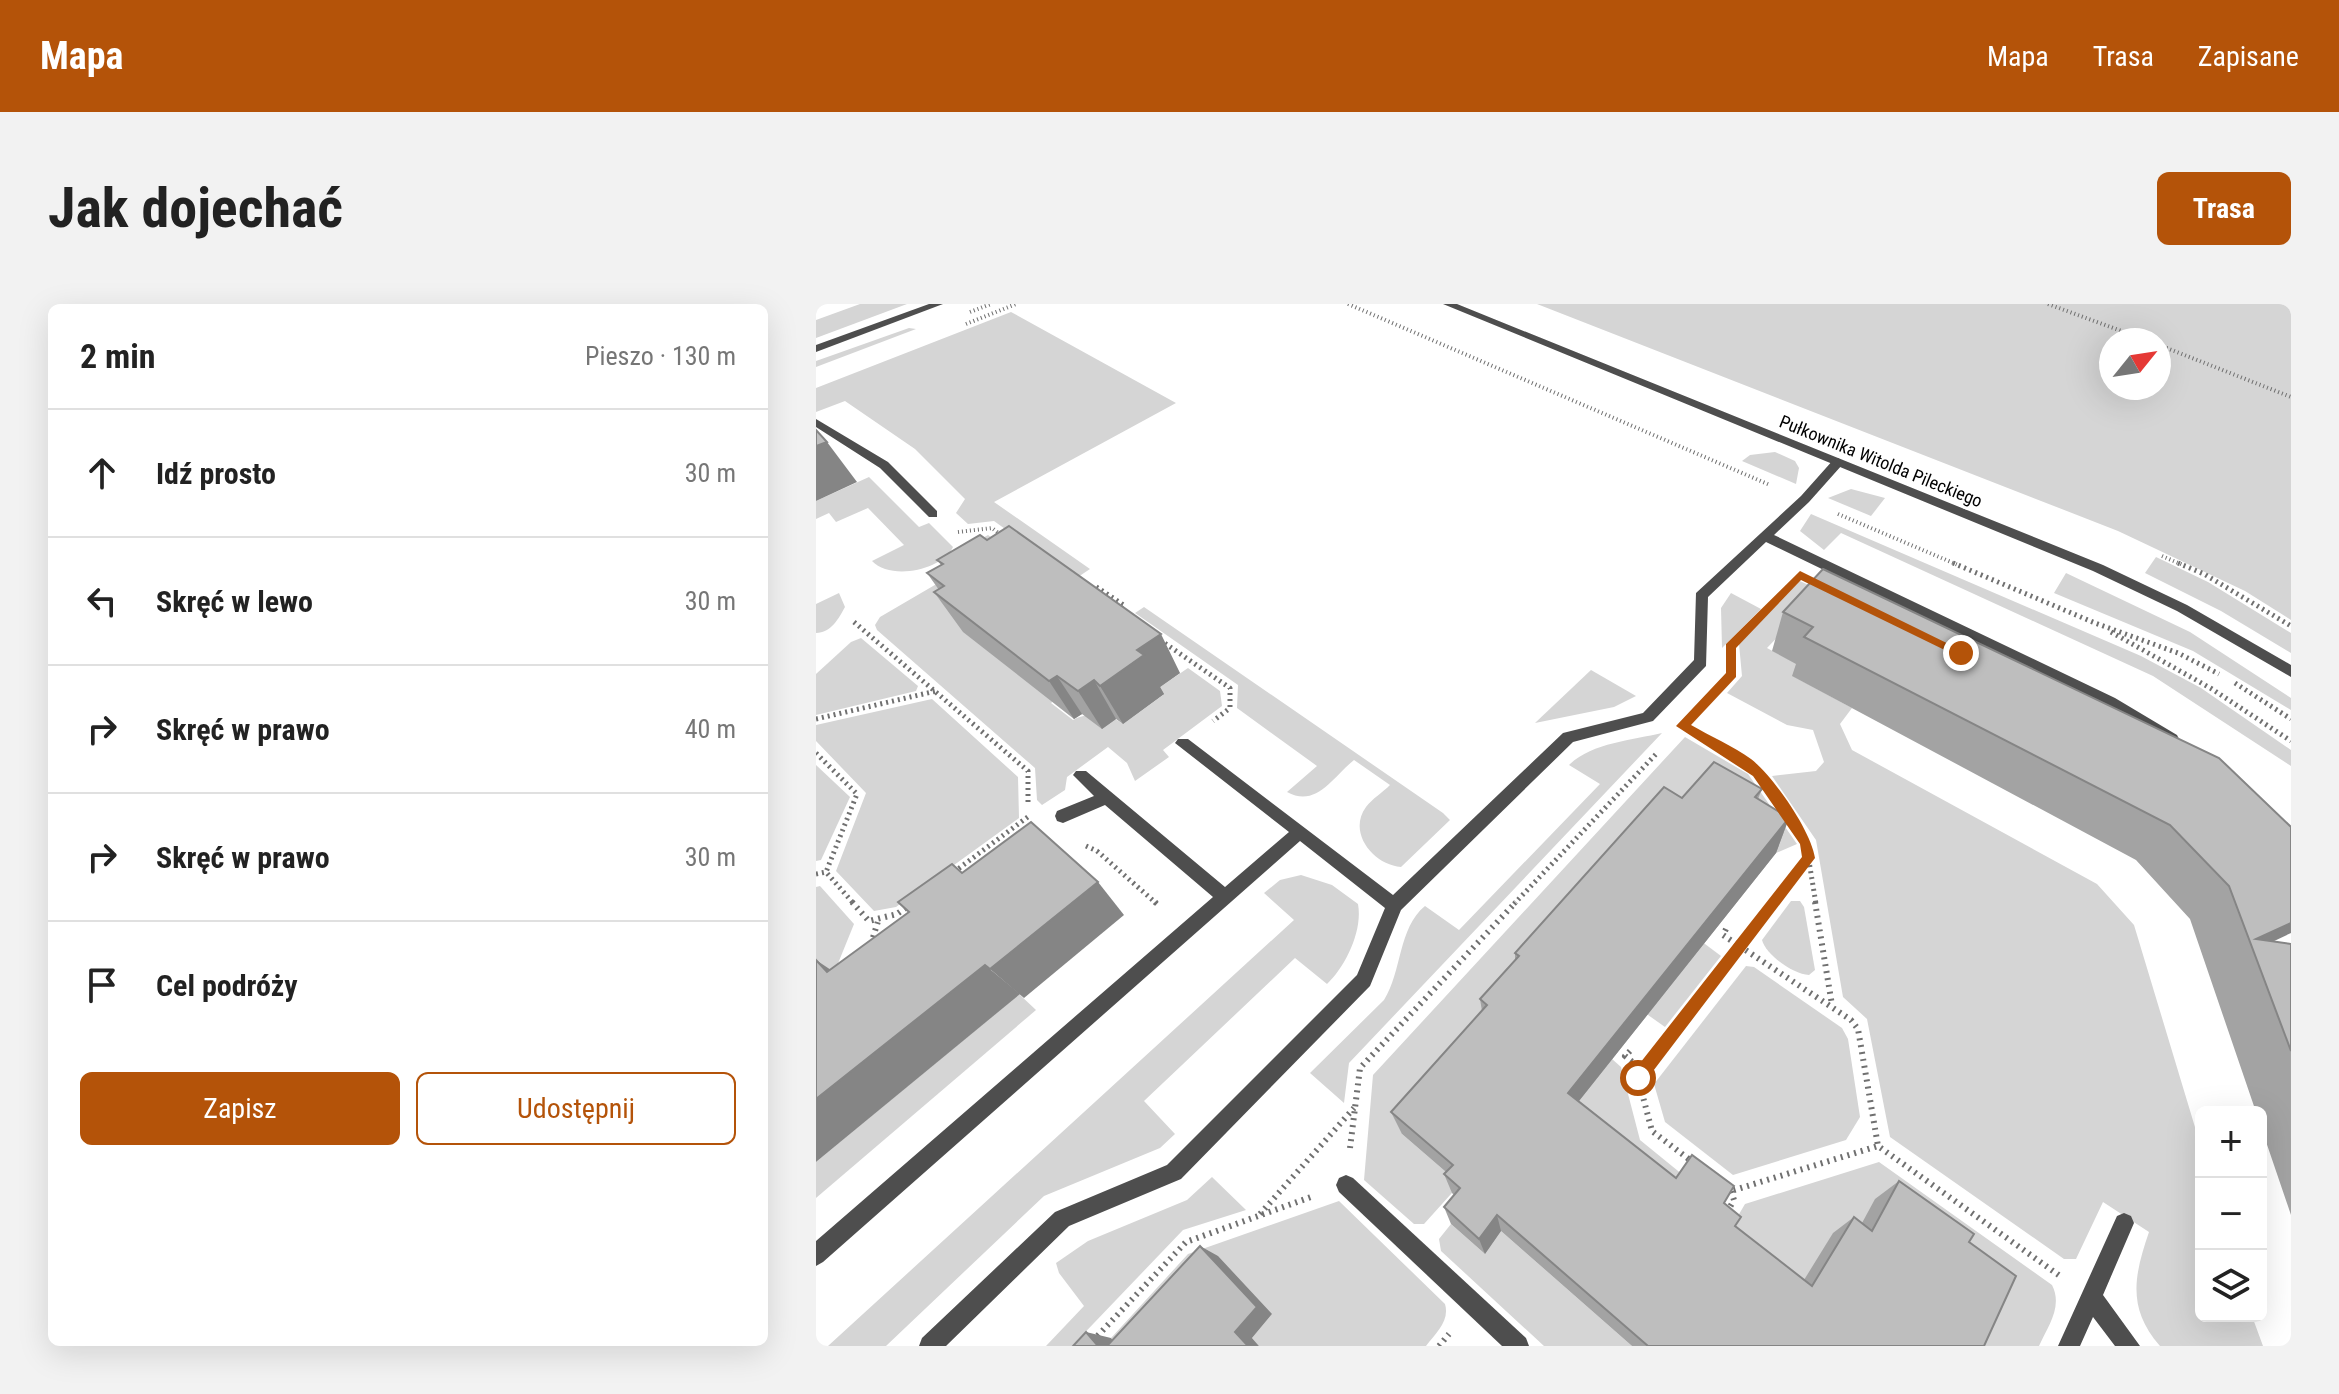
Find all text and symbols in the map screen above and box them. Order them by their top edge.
text: Mapa [40,34,123,78]
text: Mapa [1987,40,2049,73]
text: Trasa [2093,40,2154,73]
text: Zapisane [2198,40,2299,73]
button: Trasa [2157,172,2291,245]
text: Jak dojechać [48,175,343,241]
north arrow [2099,328,2171,400]
text: 2 min [80,336,156,376]
text: Pieszo · 130 m [585,341,736,371]
street label: Pułkownika Witolda Pileckiego [1776,411,1986,511]
icon: ahead [80,451,124,495]
text: Idź prosto [156,456,276,491]
text: 30 m [685,458,736,488]
icon: left [80,579,124,623]
text: Skręć w lewo [156,584,313,619]
text: 30 m [685,586,736,616]
route end [1943,635,1979,671]
icon: right [80,707,124,751]
text: Skręć w prawo [156,712,330,747]
text: 40 m [685,714,736,744]
icon: right [80,835,124,879]
text: Skręć w prawo [156,840,330,875]
text: 30 m [685,842,736,872]
icon: arrive [80,963,124,1007]
text: Cel podróży [156,968,298,1003]
route start [1620,1060,1656,1096]
button: Zapisz [80,1072,400,1145]
button: Udostępnij [416,1072,736,1145]
map controls [2195,1106,2267,1322]
button: + [2195,1106,2267,1178]
button: − [2195,1178,2267,1250]
button: layers [2195,1250,2267,1322]

